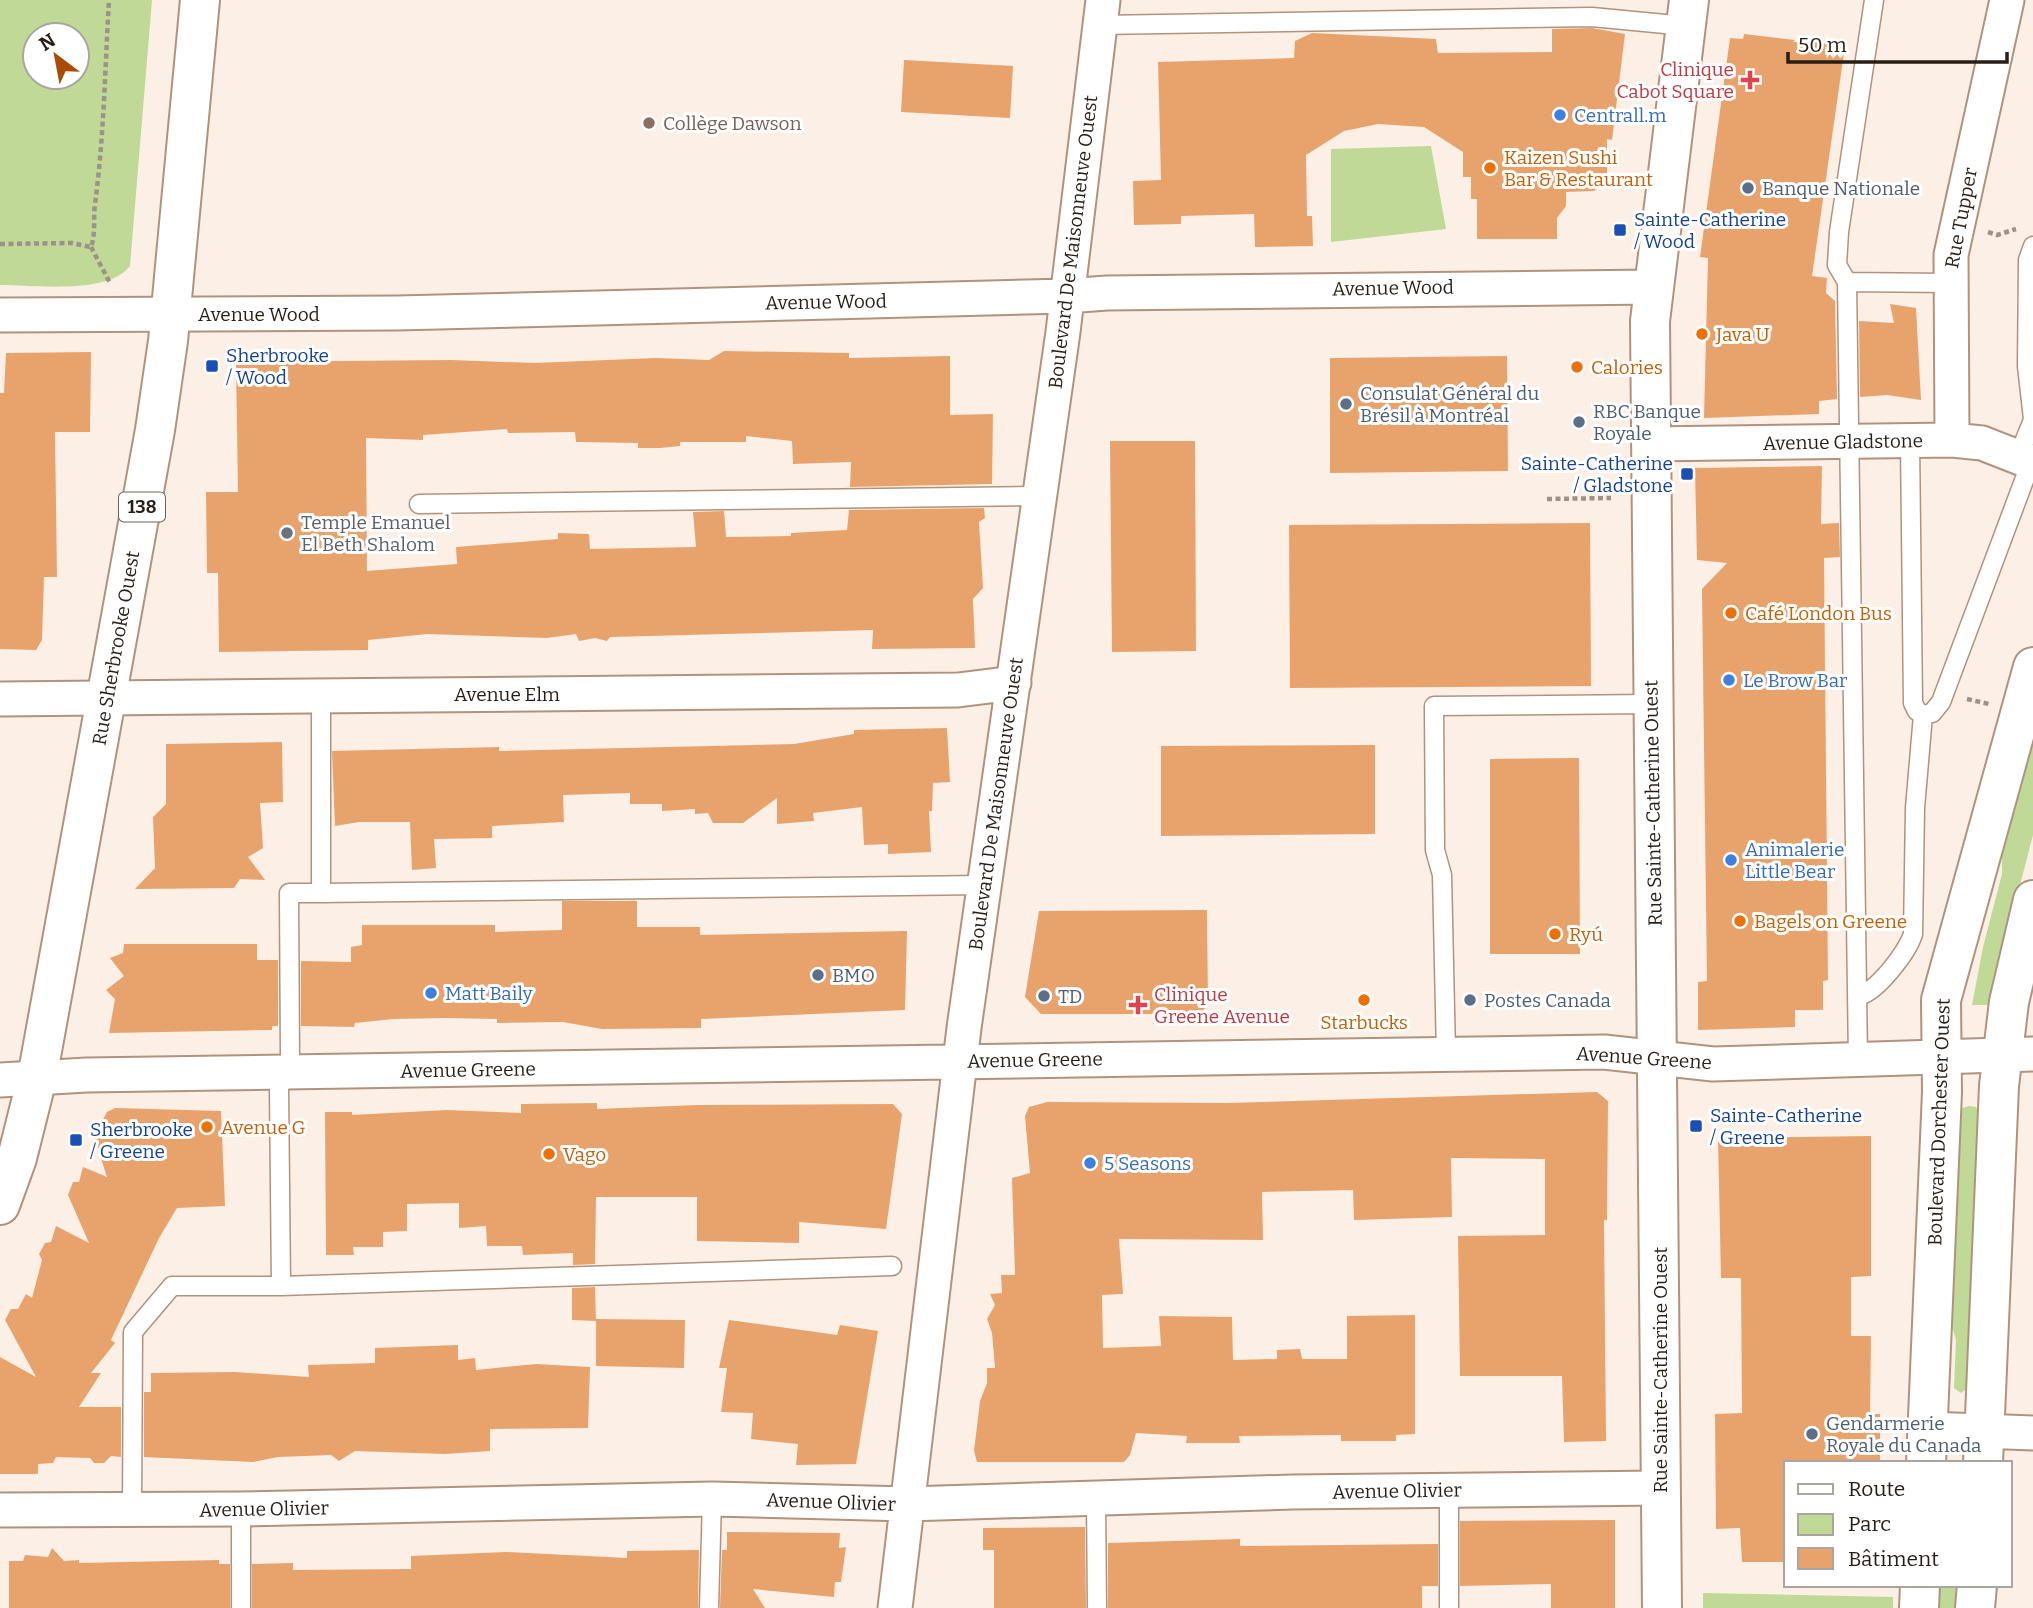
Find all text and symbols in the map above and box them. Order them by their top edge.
north arrow [21,21,91,91]
scale bar [1788,21,2007,65]
text: N [35,28,60,56]
text: 50 m [1798,32,1847,58]
place label: Clinique Cabot Square [1616,58,1734,103]
marker: Clinique Cabot Square [1740,70,1760,90]
street label: Boulevard De Maisonneuve Ouest [1044,94,1102,390]
place label: Centrall.m [1574,104,1666,127]
marker: Centrall.m [1552,107,1568,123]
place label: Collège Dawson [663,112,802,135]
marker: Collège Dawson [641,115,657,131]
place label: Kaizen Sushi Bar & Restaurant [1504,146,1653,191]
marker: Kaizen Sushi Bar & Restaurant [1482,160,1498,176]
street label: Rue Tupper [1940,165,1982,270]
place label: Banque Nationale [1762,177,1920,200]
marker: Banque Nationale [1740,180,1756,196]
place label: Sainte-Catherine / Wood [1634,208,1786,253]
marker: Sainte-Catherine / Wood [1612,222,1628,238]
street label: Avenue Wood [1332,275,1454,301]
street label: Avenue Wood [765,289,887,315]
street label: Avenue Wood [198,303,320,326]
place label: Java U [1715,323,1770,346]
marker: Java U [1694,326,1710,342]
place label: Sherbrooke / Wood [226,344,329,389]
place label: Calories [1591,356,1663,379]
marker: Sherbrooke / Wood [204,358,220,374]
marker: Calories [1569,359,1585,375]
place label: Consulat Général du Brésil à Montréal [1360,382,1539,427]
marker: Consulat Général du Brésil à Montréal [1338,396,1354,412]
place label: RBC Banque Royale [1593,400,1701,445]
marker: RBC Banque Royale [1571,414,1587,430]
street label: Avenue Gladstone [1763,429,1923,455]
place label: Sainte-Catherine / Gladstone [1521,452,1673,497]
marker: Sainte-Catherine / Gladstone [1679,466,1695,482]
road number: 138 [119,492,165,522]
place label: Temple Emanuel El Beth Shalom [301,511,450,556]
marker: Temple Emanuel El Beth Shalom [279,525,295,541]
street label: Rue Sherbrooke Ouest [88,549,144,747]
place label: Café London Bus [1745,602,1892,625]
marker: Café London Bus [1723,605,1739,621]
street label: Boulevard De Maisonneuve Ouest [964,656,1028,952]
place label: Le Brow Bar [1743,669,1848,692]
marker: Le Brow Bar [1721,672,1737,688]
street label: Rue Sainte-Catherine Ouest [1639,680,1667,926]
street label: Avenue Elm [454,683,560,706]
place label: Animalerie Little Bear [1745,838,1844,883]
marker: Animalerie Little Bear [1723,852,1739,868]
place label: Bagels on Greene [1754,910,1907,933]
marker: Bagels on Greene [1732,913,1748,929]
place label: Ryú [1569,923,1603,946]
marker: Ryú [1547,926,1563,942]
place label: BMO [832,964,875,987]
marker: BMO [810,967,826,983]
place label: Matt Baily [445,982,534,1005]
place label: Clinique Greene Avenue [1154,983,1290,1028]
marker: Matt Baily [423,985,439,1001]
place label: TD [1058,985,1082,1008]
marker: TD [1036,988,1052,1004]
place label: Postes Canada [1484,989,1612,1012]
marker: Starbucks [1356,992,1372,1008]
marker: Postes Canada [1462,992,1478,1008]
marker: Clinique Greene Avenue [1128,995,1148,1015]
street label: Boulevard Dorchester Ouest [1923,998,1955,1246]
place label: Starbucks [1320,1011,1408,1034]
street label: Avenue Greene [1575,1042,1713,1074]
street label: Avenue Greene [967,1047,1103,1073]
street label: Avenue Greene [400,1057,536,1083]
place label: Sainte-Catherine / Greene [1710,1104,1862,1149]
place label: Avenue G [221,1116,306,1139]
place label: Sherbrooke / Greene [90,1118,193,1163]
marker: Sainte-Catherine / Greene [1688,1118,1704,1134]
marker: Avenue G [199,1119,215,1135]
marker: Sherbrooke / Greene [68,1132,84,1148]
place label: Vago [563,1143,606,1166]
marker: Vago [541,1146,557,1162]
place label: 5 Seasons [1104,1152,1191,1175]
marker: 5 Seasons [1082,1155,1098,1171]
street label: Rue Sainte-Catherine Ouest [1649,1247,1672,1493]
place label: Gendarmerie Royale du Canada [1826,1412,1982,1457]
marker: Gendarmerie Royale du Canada [1804,1426,1820,1442]
legend [1784,1461,2012,1587]
text: Route [1848,1476,1905,1502]
street label: Avenue Olivier [1332,1478,1463,1504]
street label: Avenue Olivier [766,1488,897,1516]
street label: Avenue Olivier [199,1496,330,1522]
text: Parc [1848,1511,1891,1537]
text: Bâtiment [1848,1546,1939,1572]

